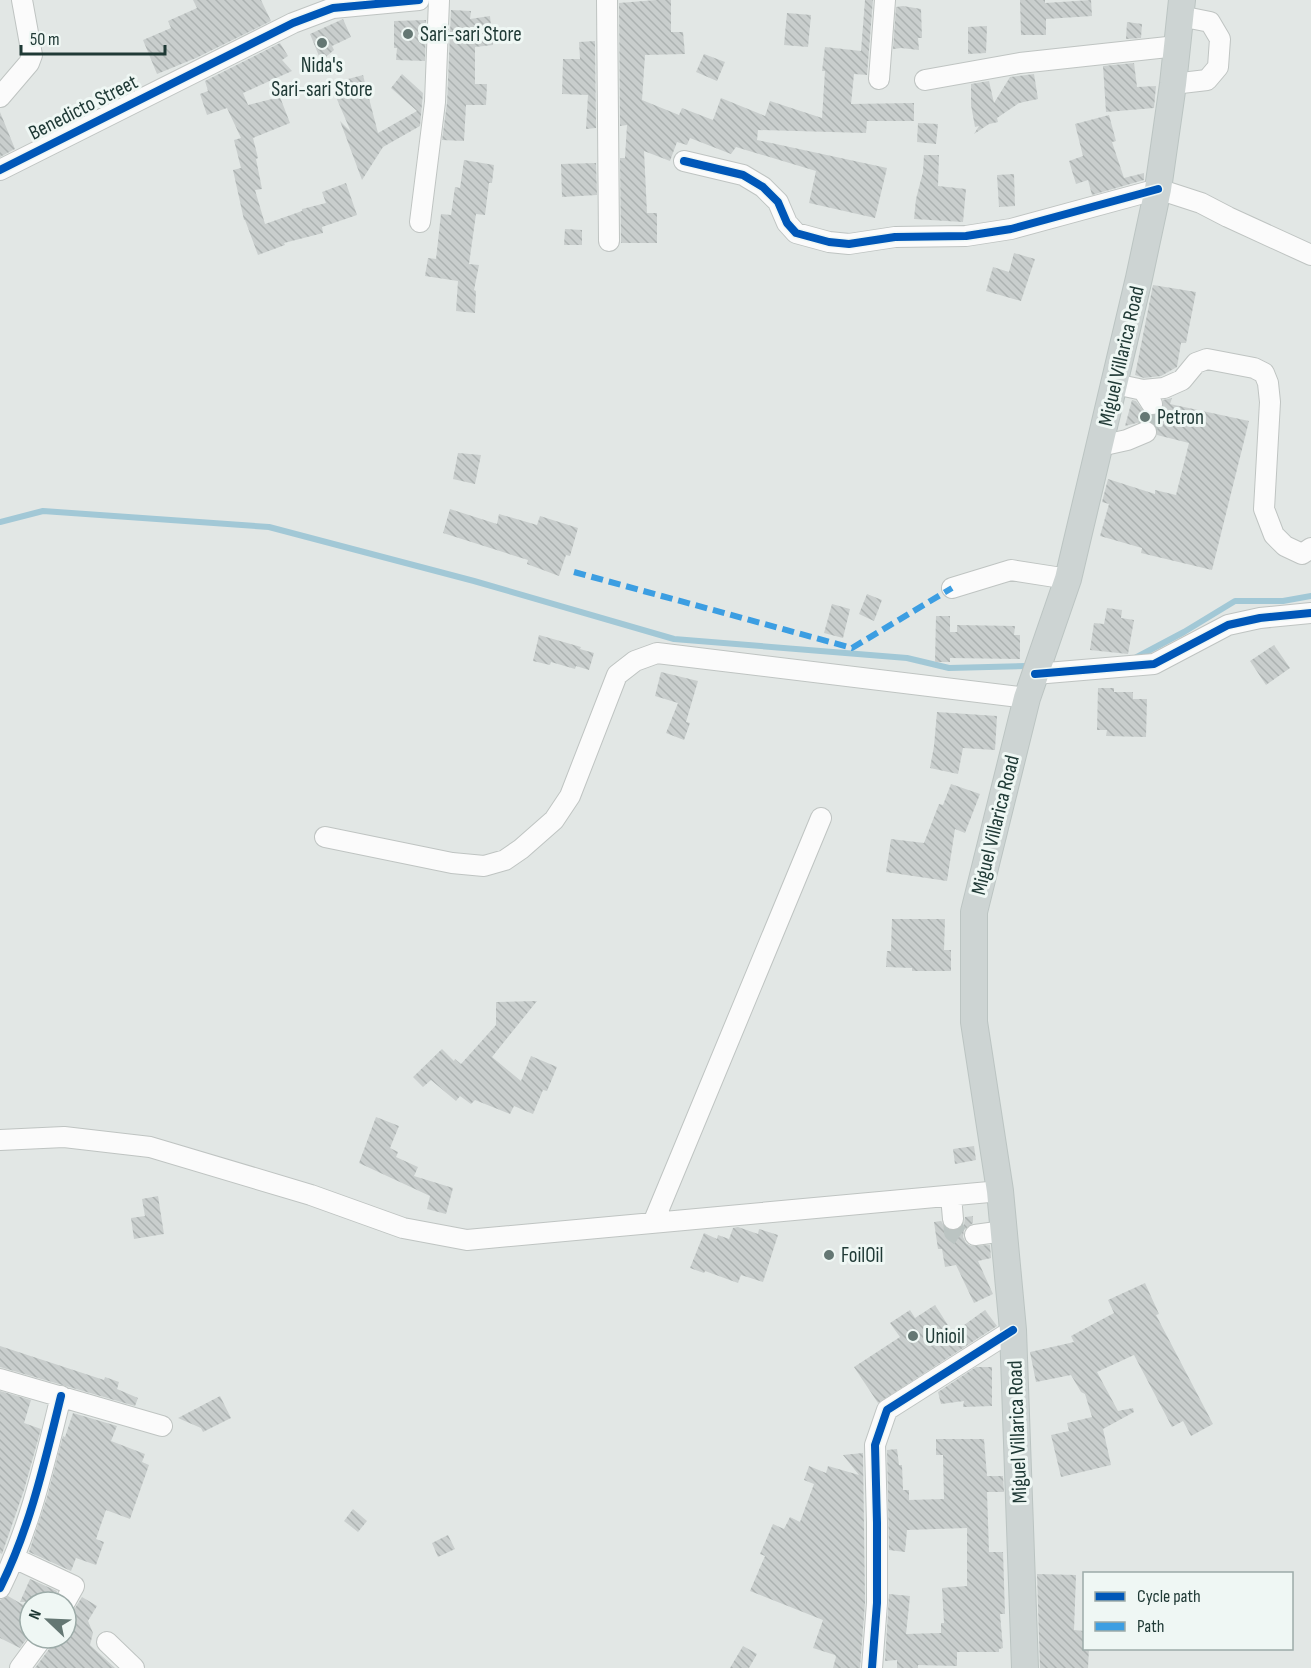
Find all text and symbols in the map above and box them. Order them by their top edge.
scale bar [21,18,165,56]
place label: Sari-sari Store [420,22,522,47]
marker: Sari-sari Store [401,27,415,41]
text: 50 m [30,29,60,50]
marker: Nida's Sari-sari Store [315,36,329,50]
place label: Nida's Sari-sari Store [271,53,373,102]
street label: Benedicto Street [25,69,142,146]
street label: Miguel Villarica Road [1093,284,1150,429]
place label: Petron [1157,405,1204,430]
marker: Petron [1138,410,1152,424]
street label: Miguel Villarica Road [966,753,1025,897]
place label: FoilOil [841,1243,883,1268]
marker: FoilOil [822,1248,836,1262]
place label: Unioil [925,1324,965,1349]
marker: Unioil [906,1329,920,1343]
street label: Miguel Villarica Road [1003,1360,1032,1504]
legend [1083,1572,1293,1650]
text: Cycle path [1137,1586,1201,1607]
north arrow [18,1590,78,1650]
text: N [25,1607,46,1622]
text: Path [1137,1616,1165,1637]

